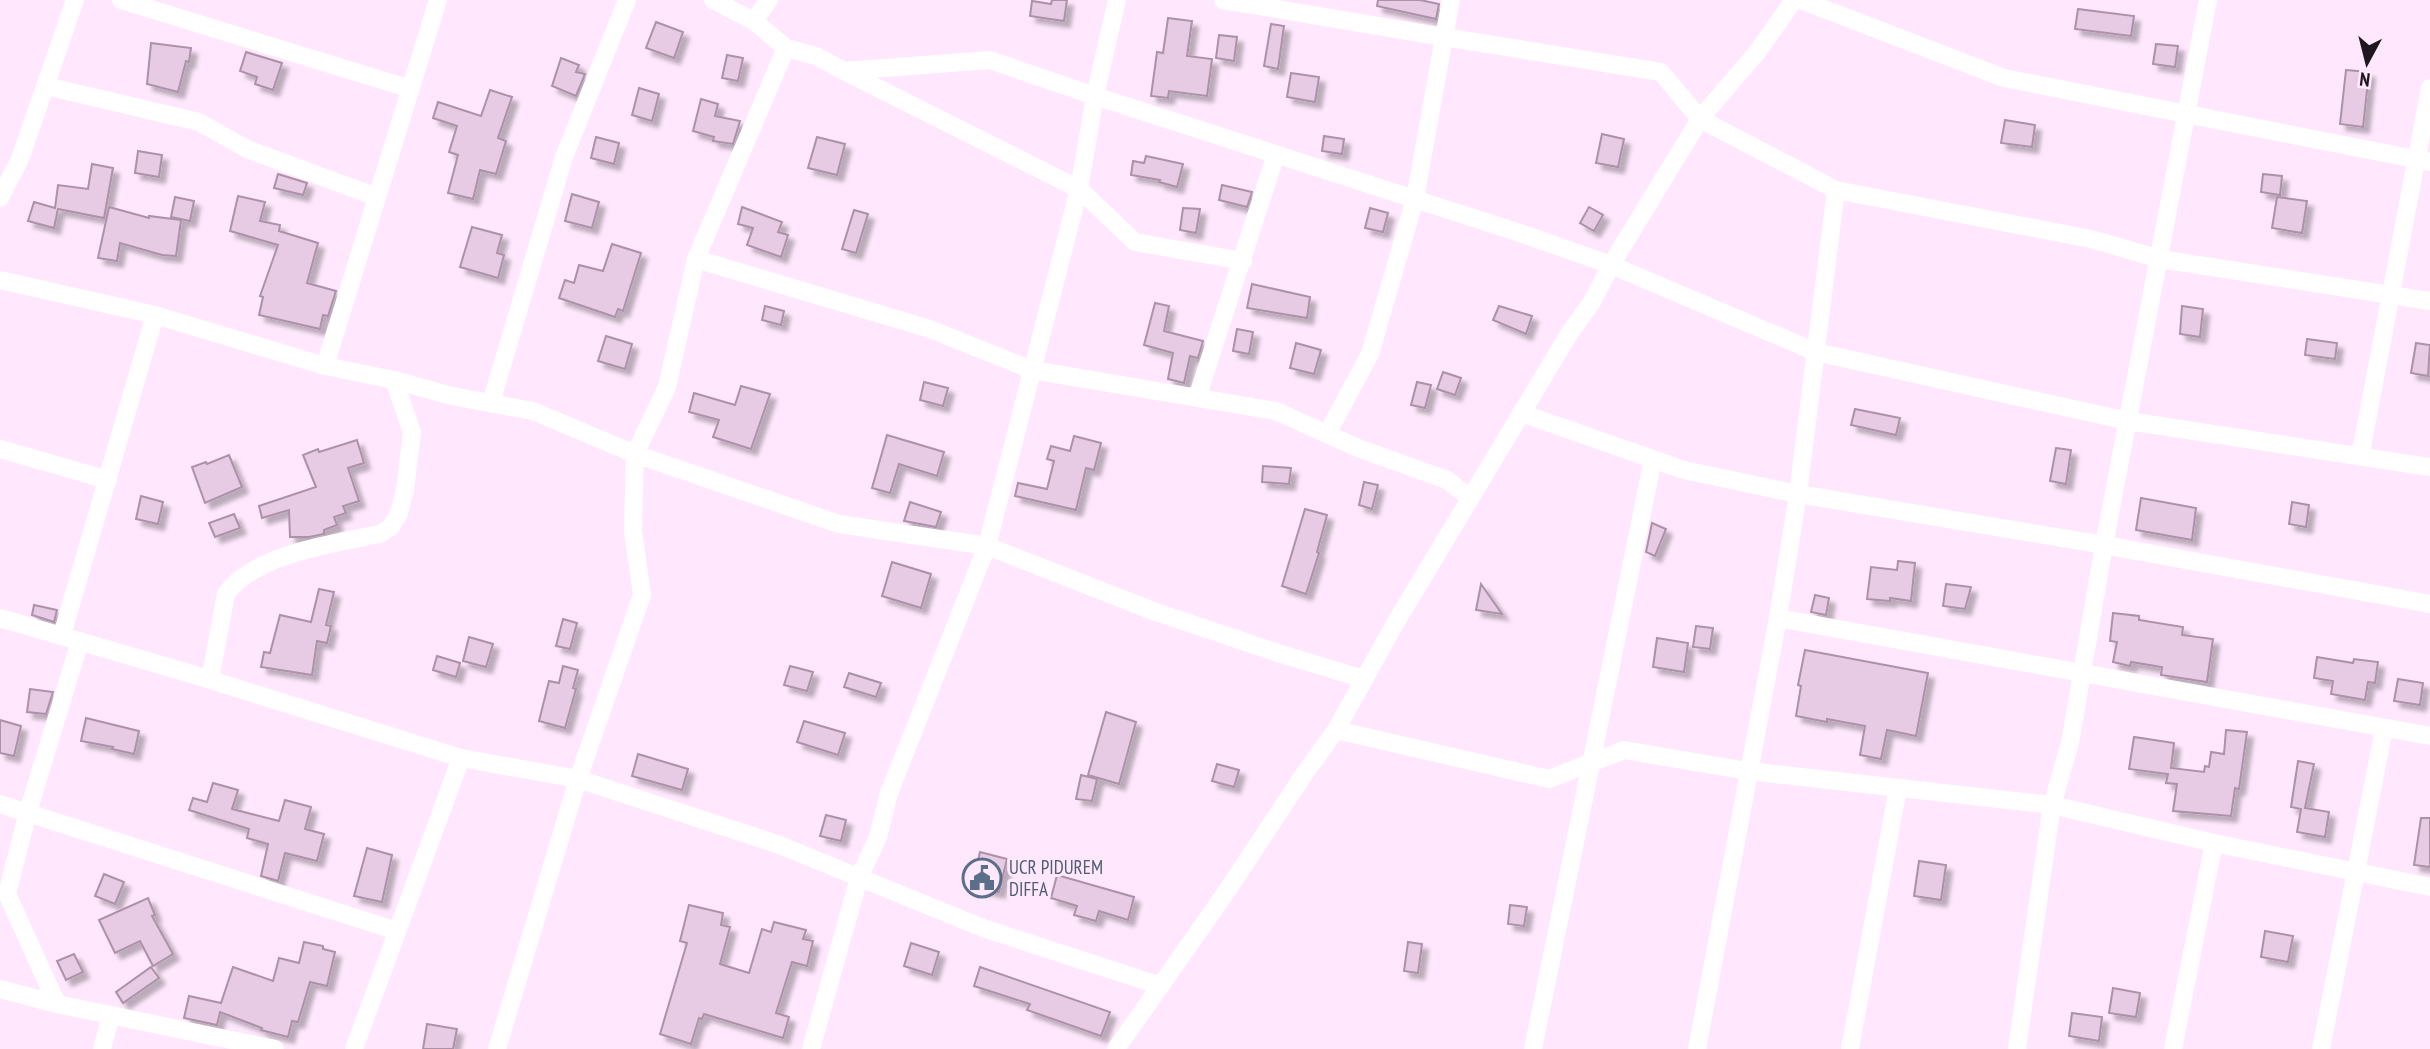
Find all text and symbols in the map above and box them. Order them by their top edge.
north arrow [2332,28,2402,98]
text: N [2358,67,2371,92]
place label: UCR PIDUREM DIFFA [1009,855,1103,901]
public building icon: UCR PIDUREM DIFFA [961,857,1003,899]

